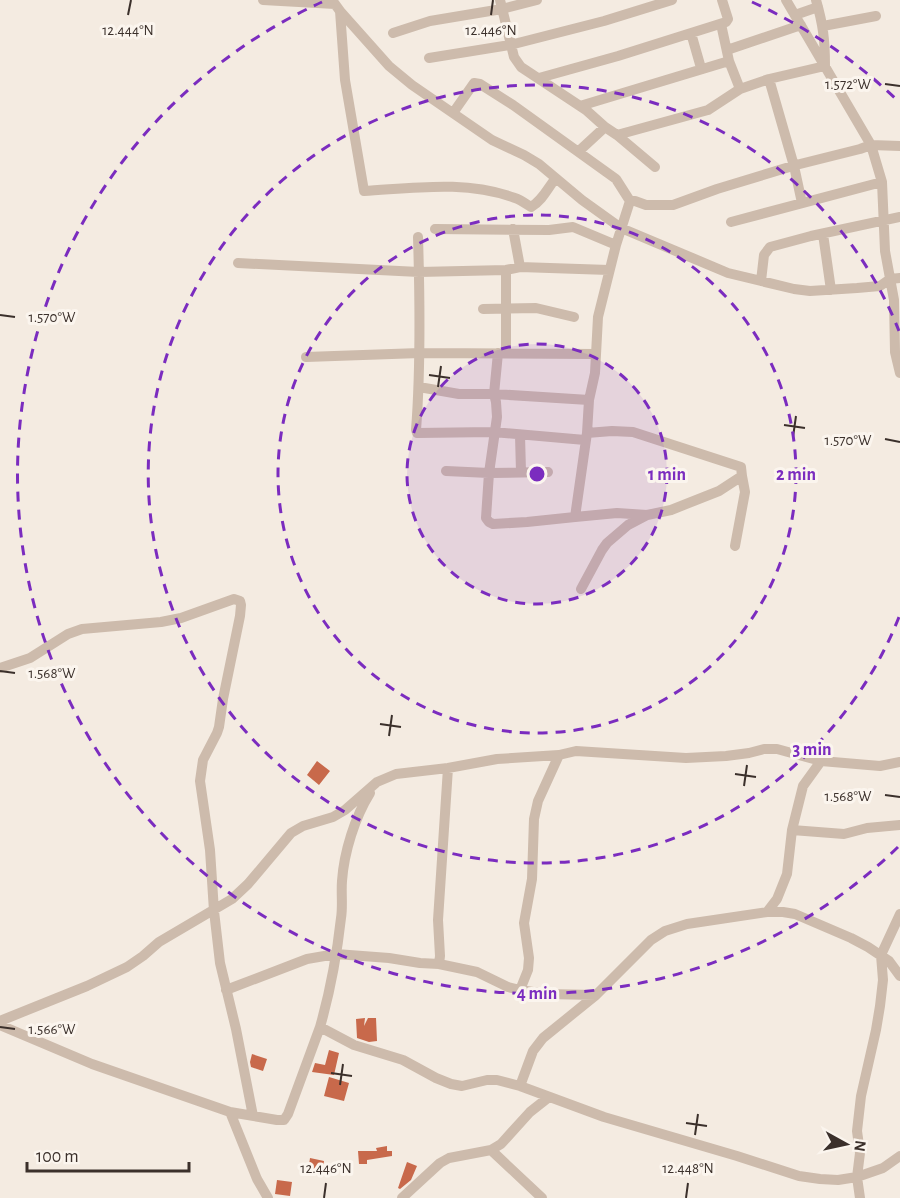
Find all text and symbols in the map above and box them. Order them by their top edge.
text: 12.444°N [102,23,154,38]
text: 12.446°N [465,23,517,38]
text: 1.572°W [825,77,872,92]
text: 1.570°W [28,310,76,325]
text: 1.570°W [824,433,872,448]
centre of rings [527,464,547,484]
text: 1 min [648,466,686,484]
text: 2 min [776,466,816,484]
text: 1.568°W [28,666,76,681]
text: 3 min [792,741,832,759]
text: 1.568°W [824,789,872,804]
text: 4 min [517,985,557,1003]
text: 1.566°W [29,1022,76,1037]
north arrow [816,1114,876,1174]
scale bar [27,1135,189,1173]
text: N [851,1139,869,1153]
text: 100 m [36,1148,79,1166]
text: 12.446°N [300,1161,352,1176]
text: 12.448°N [662,1161,714,1176]

